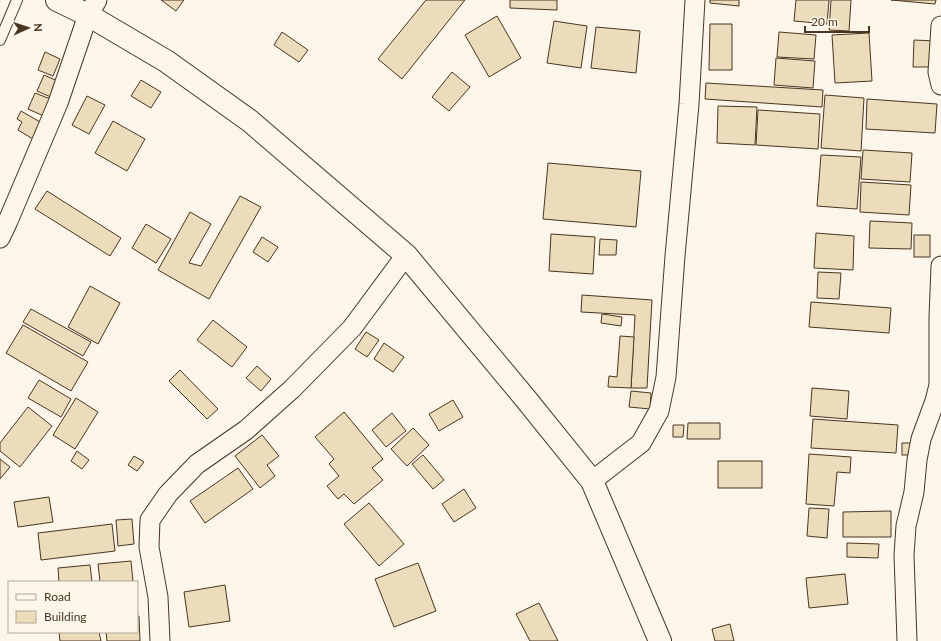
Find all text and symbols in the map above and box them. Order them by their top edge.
north arrow [8,8,48,48]
scale bar [805,8,869,34]
text: 20 m [811,14,838,29]
text: N [32,23,45,32]
legend [8,581,138,633]
text: Road [44,589,71,604]
text: Building [44,609,87,624]

